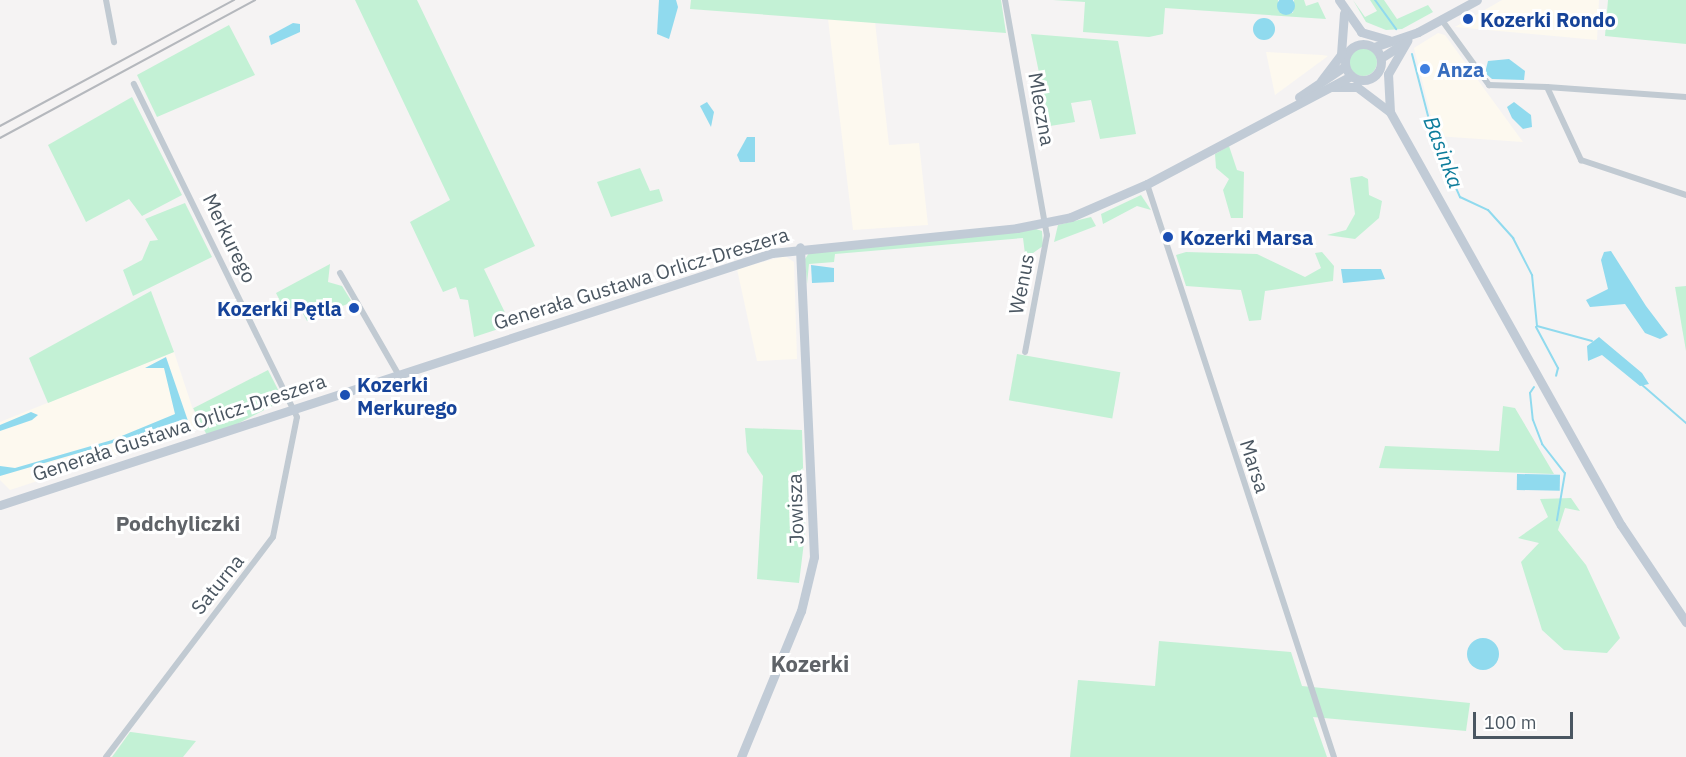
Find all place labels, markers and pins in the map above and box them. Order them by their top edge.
place label: Kozerki Rondo [1480,7,1616,31]
marker: Kozerki Rondo [1461,12,1475,26]
place label: Anza [1437,57,1484,81]
marker: Anza [1418,62,1432,76]
place label: Kozerki Marsa [1180,225,1313,249]
marker: Kozerki Marsa [1161,230,1175,244]
place label: Kozerki Pętla [217,296,342,320]
marker: Kozerki Pętla [347,301,361,315]
place label: Kozerki Merkurego [357,372,457,419]
marker: Kozerki Merkurego [338,388,352,402]

